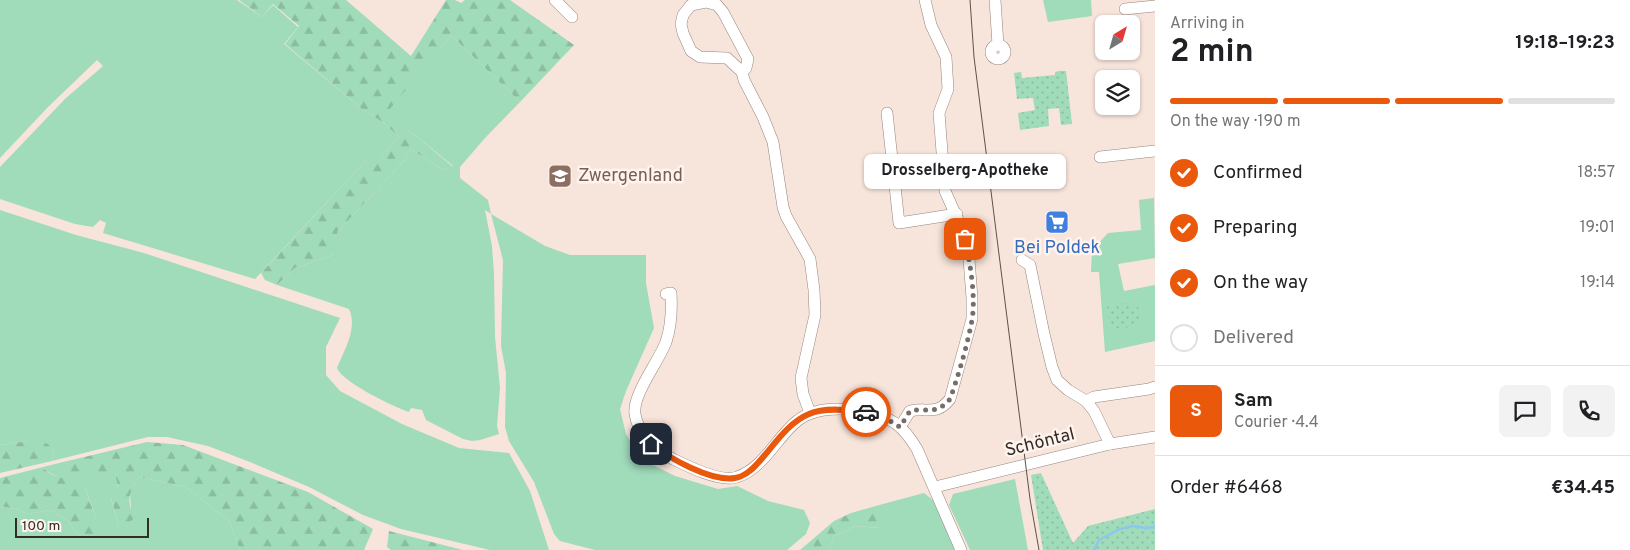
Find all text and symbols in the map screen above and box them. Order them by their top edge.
text: Arriving in [1170,14,1245,34]
north arrow [1095,15,1140,60]
map controls [1095,15,1140,115]
text: 19:18–19:23 [1515,31,1615,55]
text: 2 min [1170,33,1254,73]
button: layers [1095,70,1140,115]
text: On the way · 190 m [1170,112,1300,132]
callout: Drosselberg-Apotheke [864,154,1066,189]
icon: check [1170,159,1198,187]
text: Drosselberg-Apotheke [881,161,1049,181]
text: Confirmed [1213,161,1303,185]
school or university icon: Zwergenland [547,163,573,189]
text: 18:57 [1578,163,1615,183]
place label: Zwergenland [578,165,683,188]
supermarket icon: Bei Poldek [1044,209,1070,235]
icon: check [1170,214,1198,242]
text: Preparing [1213,216,1297,240]
pin [944,218,986,260]
text: 19:01 [1580,218,1615,238]
icon: bag [951,225,979,253]
place label: Bei Poldek [1014,237,1100,260]
icon: check [1170,269,1198,297]
text: On the way [1213,271,1308,295]
text: 19:14 [1580,273,1615,293]
text: Delivered [1213,326,1294,350]
button: chat [1499,385,1551,437]
button: phone [1563,385,1615,437]
courier [841,387,891,437]
text: Sam [1234,389,1273,413]
icon: car [852,398,880,426]
text: S [1190,399,1202,423]
text: Courier · 4.4 [1234,413,1319,433]
pin [630,423,672,465]
street label: Schöntal [1003,423,1077,463]
icon: home [637,430,665,458]
text: Order #6468 [1170,476,1283,500]
text: €34.45 [1551,476,1615,500]
scale bar [15,515,149,538]
text: 100 m [22,518,60,535]

